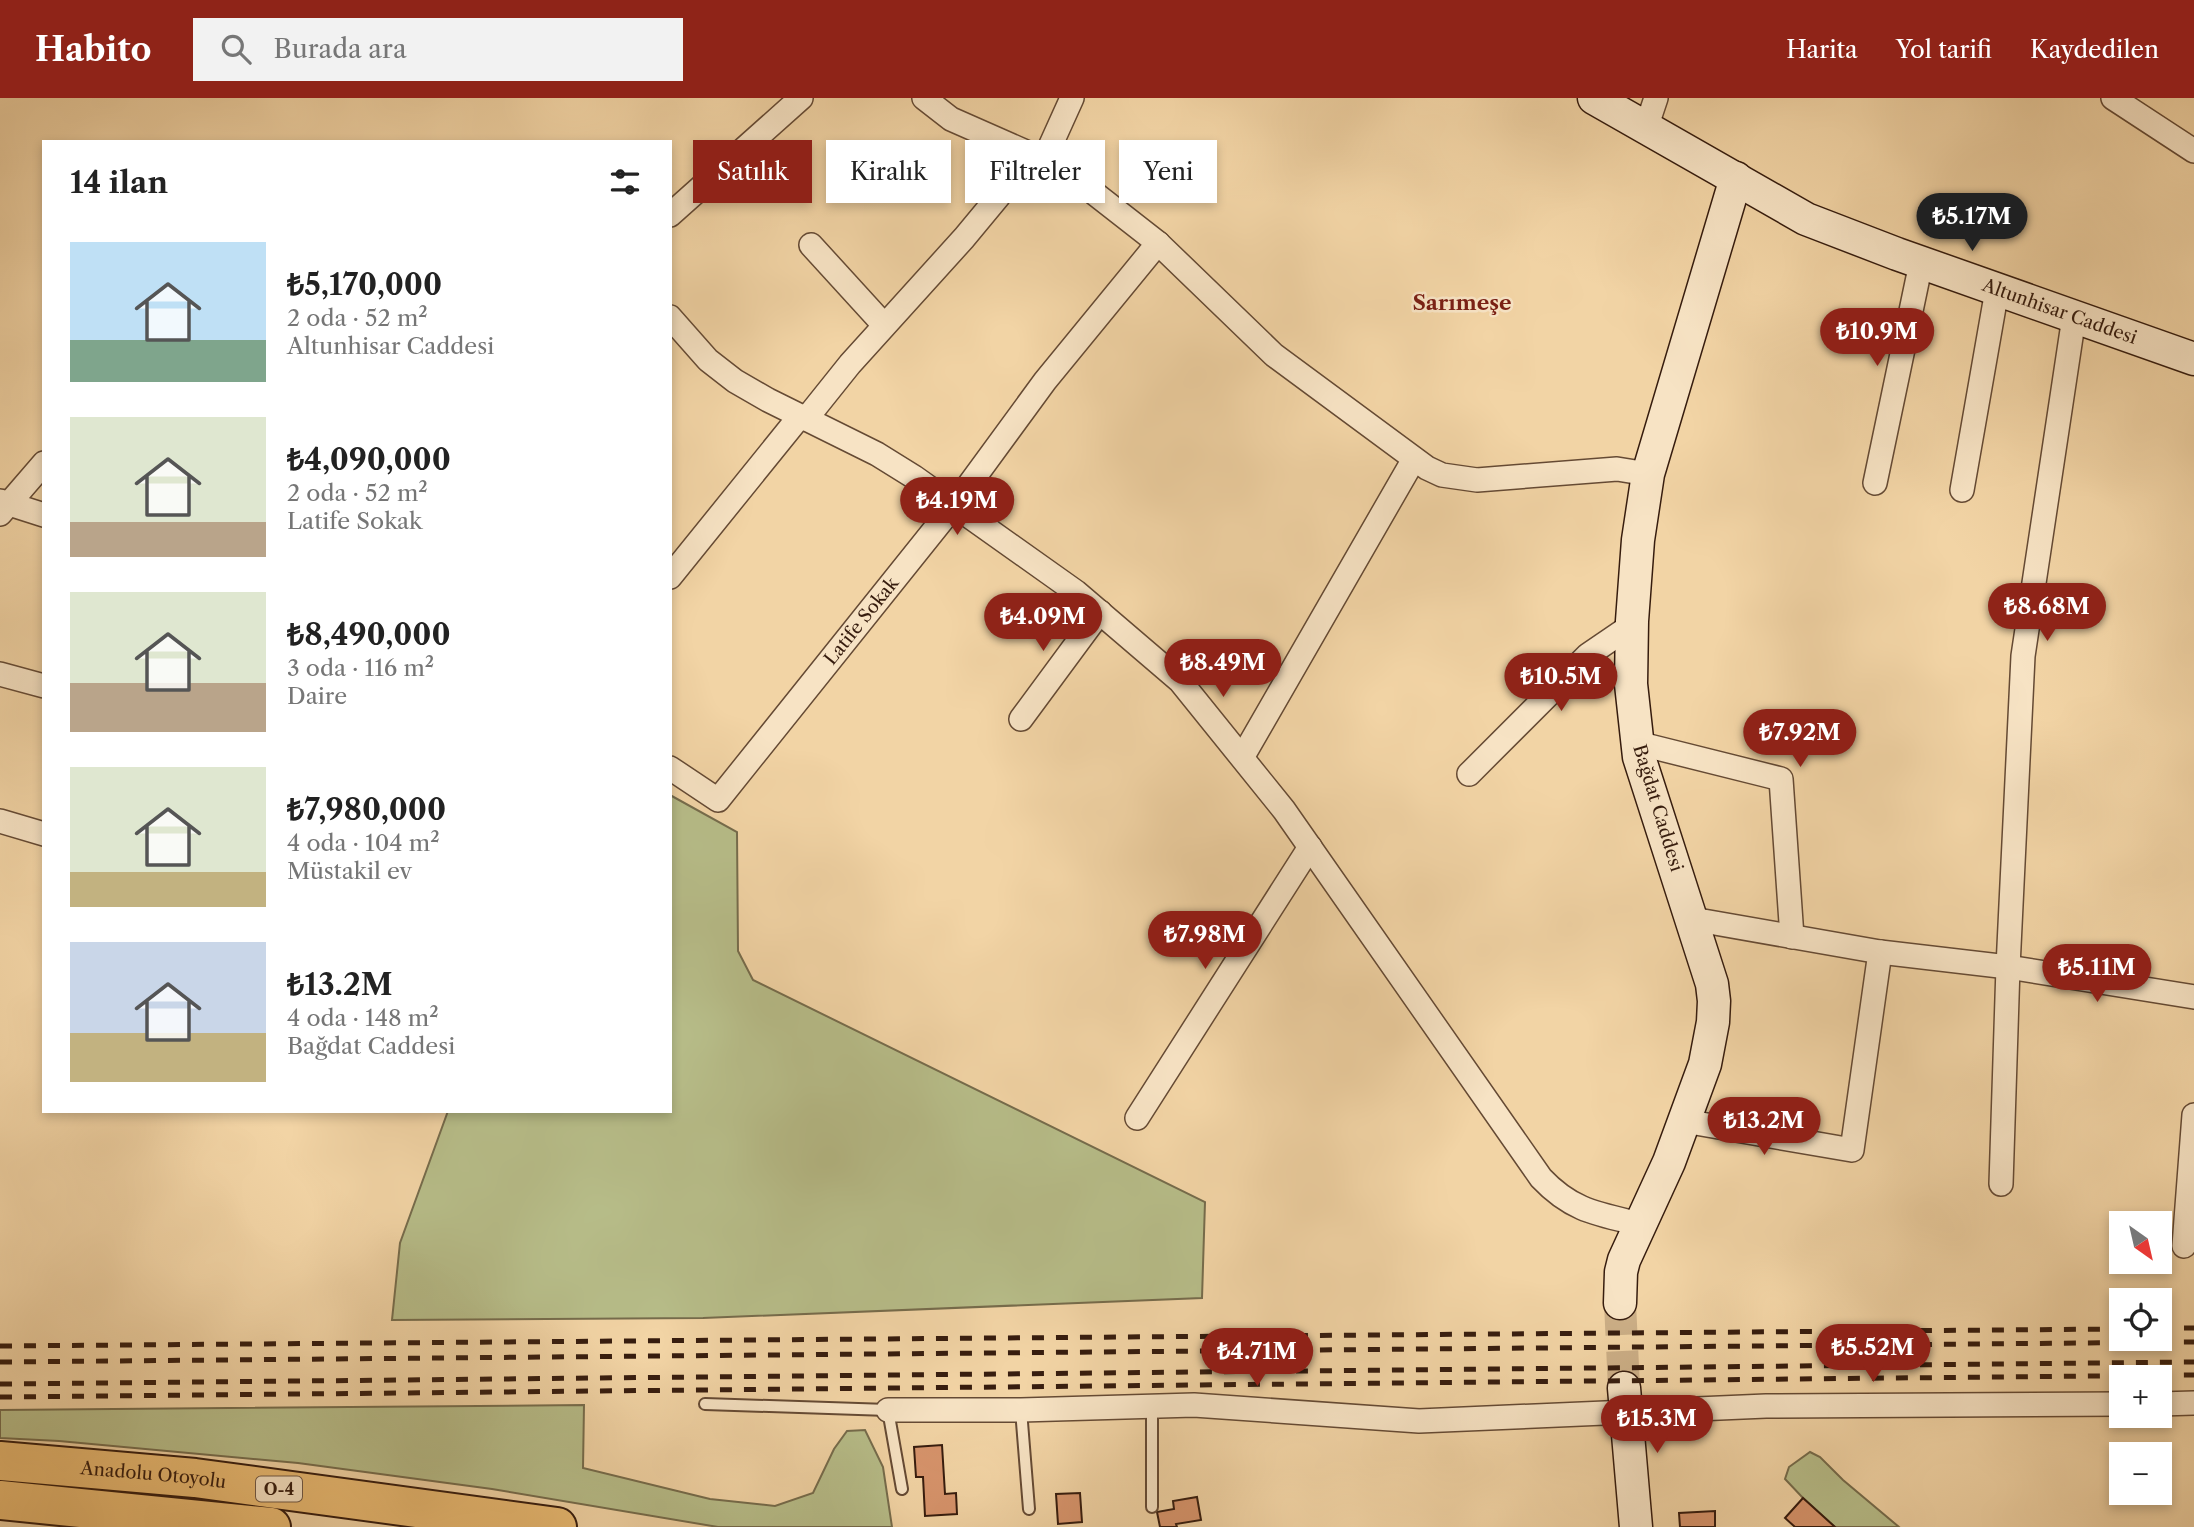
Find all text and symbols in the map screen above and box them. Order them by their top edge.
search box [193,18,683,81]
text: Habito [35,29,151,70]
icon: search [217,30,255,68]
text: Burada ara [273,33,407,65]
text: Harita [1786,35,1858,64]
text: Yol tarifi [1896,35,1992,64]
text: Kaydedilen [2030,35,2159,64]
chip: Satılık [693,140,812,203]
chip: Kiralık [826,140,951,203]
chip: Filtreler [965,140,1105,203]
chip: Yeni [1119,140,1217,203]
icon: filters [606,163,644,201]
text: 14 ilan [70,164,168,201]
pin: ₺5.17M [1915,194,2029,253]
text: ₺5.17M [1933,202,2011,230]
text: ₺5,170,000 [287,266,442,303]
icon: home [126,270,210,354]
street label: Altunhisar Caddesi [1978,274,2140,349]
district label: Sarımeşe [1412,290,1512,315]
text: 2 oda · 52 m² [287,304,428,332]
pin: ₺10.9M [1820,308,1934,368]
text: ₺10.9M [1836,317,1918,345]
text: Altunhisar Caddesi [287,332,494,360]
text: ₺4,090,000 [287,441,451,478]
icon: home [126,445,210,529]
pin: ₺4.19M [900,478,1014,537]
text: 2 oda · 52 m² [287,479,428,507]
text: ₺4.19M [916,486,998,514]
text: Latife Sokak [287,507,422,535]
street label: Latife Sokak [820,571,904,669]
pin: ₺8.68M [1990,584,2104,643]
text: ₺8.68M [2004,592,2090,620]
pin: ₺4.09M [986,594,1100,653]
text: ₺4.09M [1000,602,1086,630]
text: ₺8,490,000 [287,616,451,653]
icon: home [126,620,210,704]
pin: ₺8.49M [1166,640,1280,699]
text: ₺8.49M [1180,648,1266,676]
text: 3 oda · 116 m² [287,654,434,682]
pin: ₺10.5M [1504,654,1618,713]
text: ₺10.5M [1520,662,1602,690]
text: Daire [287,682,347,710]
pin: ₺7.92M [1743,710,1857,769]
text: ₺7.92M [1759,718,1841,746]
street label: Bağdat Caddesi [1628,742,1688,875]
text: ₺7,980,000 [287,791,446,828]
icon: home [126,795,210,879]
text: 4 oda · 104 m² [287,829,440,857]
text: Müstakil ev [287,857,412,885]
pin: ₺7.98M [1148,912,1262,971]
text: ₺7.98M [1164,920,1246,948]
pin: ₺5.11M [2040,944,2154,1004]
text: ₺5.11M [2058,953,2136,981]
text: ₺13.2M [287,966,392,1003]
icon: home [126,970,210,1054]
text: 4 oda · 148 m² [287,1004,439,1032]
text: Bağdat Caddesi [287,1032,455,1060]
pin: ₺13.2M [1707,1098,1821,1157]
text: ₺13.2M [1724,1106,1804,1134]
north arrow [2109,1211,2172,1274]
map controls [2109,1211,2172,1505]
button: locate [2109,1288,2172,1351]
pin: ₺5.52M [1816,1324,1930,1384]
pin: ₺4.71M [1200,1328,1314,1388]
text: ₺5.52M [1832,1333,1914,1361]
text: ₺4.71M [1217,1337,1297,1365]
button: + [2109,1365,2172,1428]
pin: ₺15.3M [1600,1396,1714,1455]
text: ₺15.3M [1617,1404,1697,1432]
button: − [2109,1442,2172,1505]
street label: Anadolu Otoyolu [79,1457,228,1493]
road number: O-4 [256,1476,302,1502]

